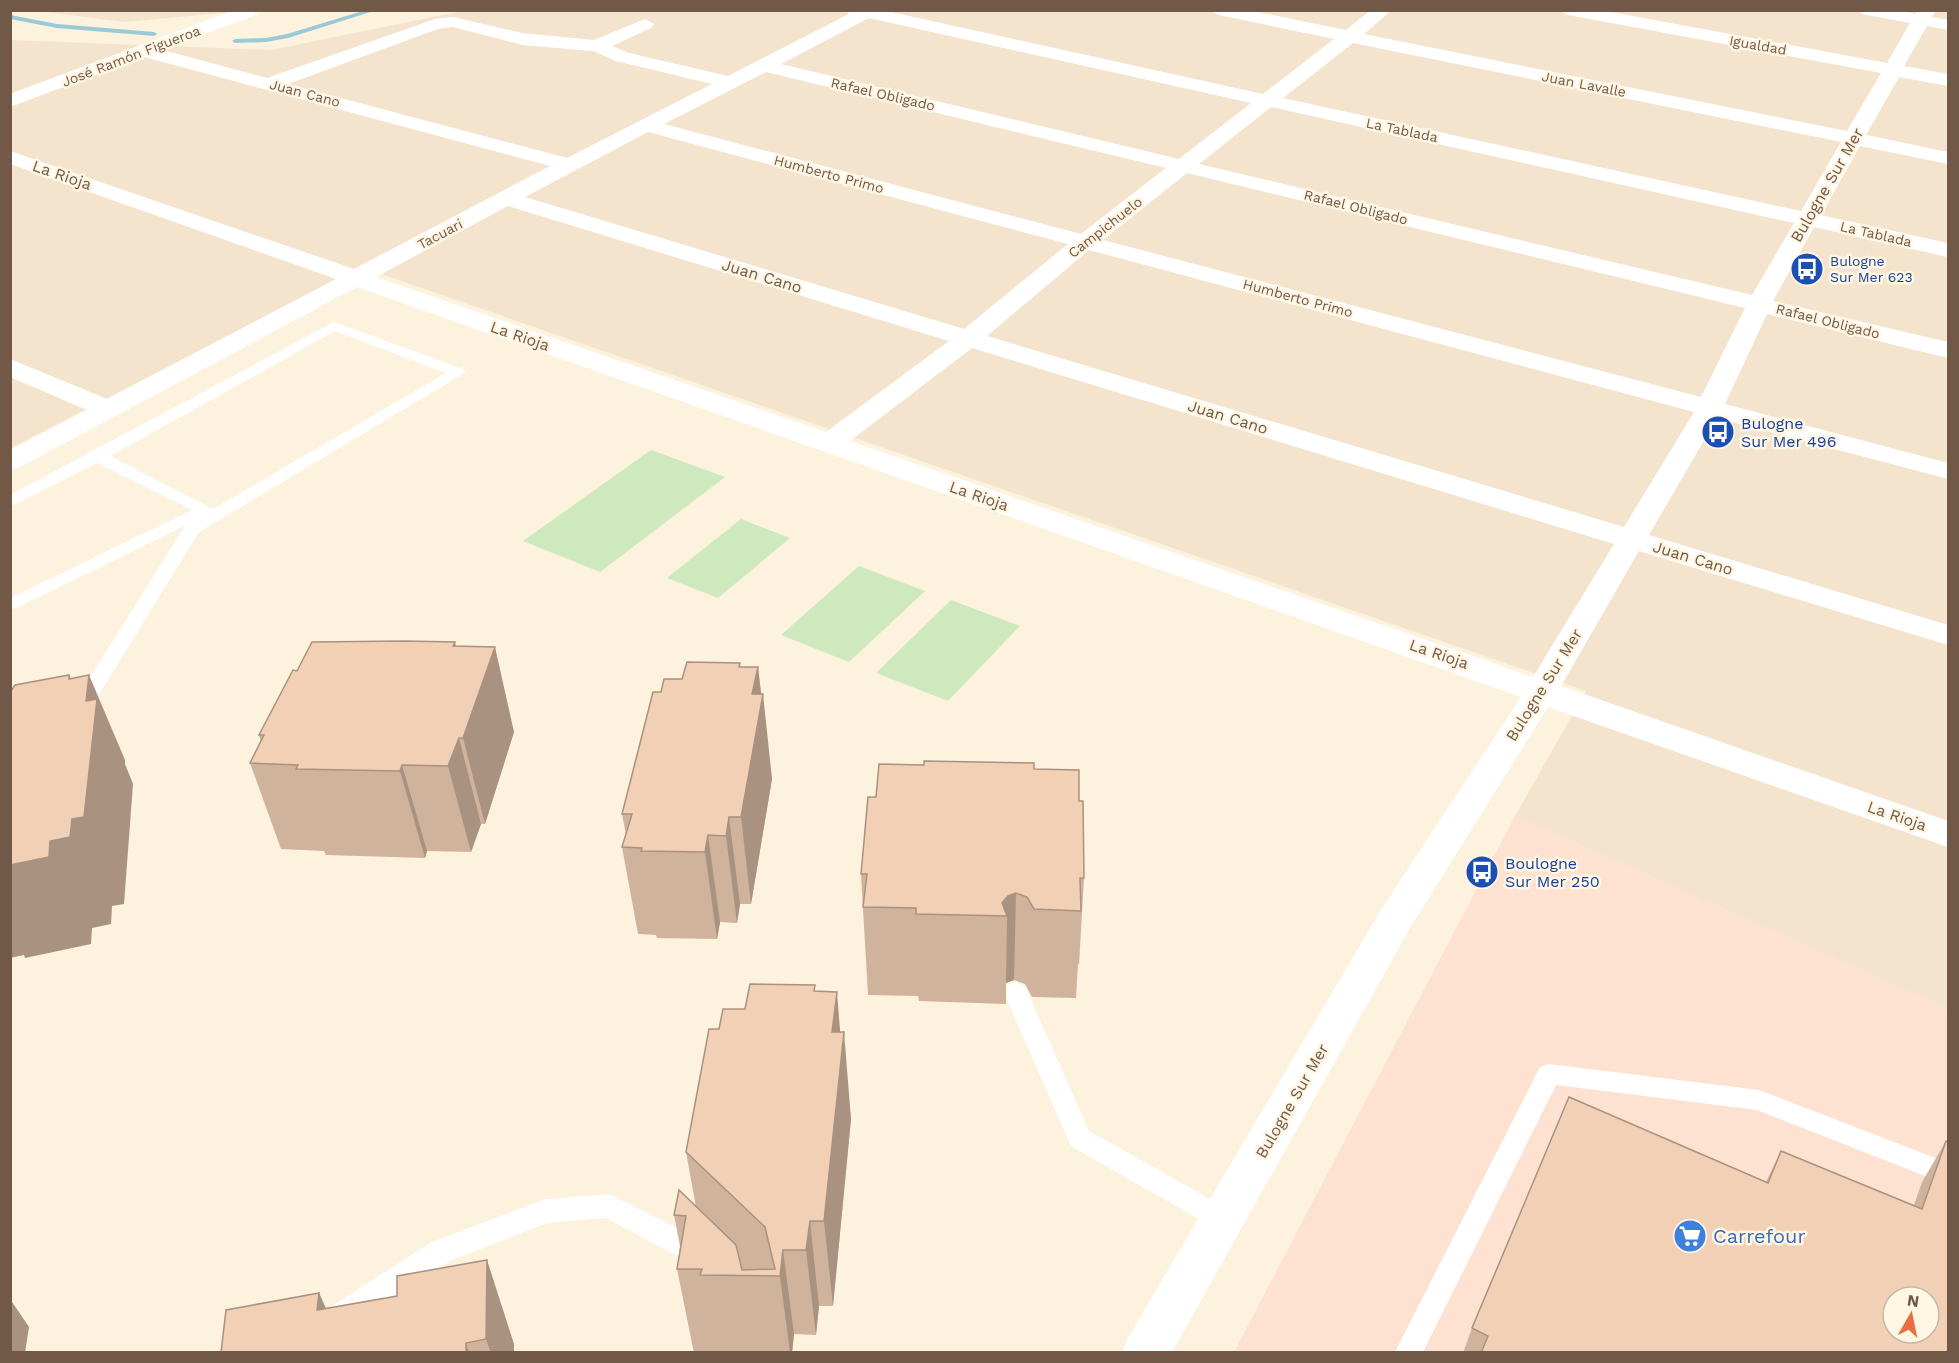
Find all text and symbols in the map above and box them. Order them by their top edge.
street label: José Ramón Figueroa [59,22,203,90]
street label: Igualdad [1728,32,1788,58]
street label: Juan Lavalle [1540,68,1628,100]
street label: Rafael Obligado [829,74,937,114]
street label: Juan Cano [268,76,342,110]
street label: La Tablada [1365,115,1439,145]
street label: Bulogne Sur Mer [1787,124,1868,246]
street label: Humberto Primo [772,152,886,196]
street label: La Rioja [30,156,94,194]
street label: Rafael Obligado [1302,186,1410,228]
street label: Campichuelo [1065,193,1145,261]
street label: Tacuarí [415,215,466,253]
street label: La Tablada [1839,218,1913,250]
bus stop icon: Bulogne Sur Mer 623 [1789,251,1825,287]
place label: Bulogne Sur Mer 623 [1830,253,1913,285]
street label: Juan Cano [720,255,804,297]
street label: Humberto Primo [1241,276,1355,320]
street label: Rafael Obligado [1774,300,1882,342]
street label: La Rioja [488,317,552,355]
street label: Juan Cano [1186,396,1270,438]
bus stop icon: Bulogne Sur Mer 496 [1700,414,1736,450]
place label: Bulogne Sur Mer 496 [1741,414,1836,451]
street label: La Rioja [947,477,1011,515]
street label: Juan Cano [1651,537,1735,579]
street label: Bulogne Sur Mer [1502,625,1586,745]
street label: La Rioja [1407,635,1471,673]
street label: La Rioja [1865,797,1929,835]
bus stop icon: Boulogne Sur Mer 250 [1464,854,1500,890]
place label: Boulogne Sur Mer 250 [1505,854,1600,891]
street label: Bulogne Sur Mer [1252,1040,1333,1162]
supermarket icon: Carrefour [1672,1218,1708,1254]
place label: Carrefour [1713,1224,1806,1248]
north arrow [1881,1285,1941,1345]
text: N [1906,1290,1921,1311]

